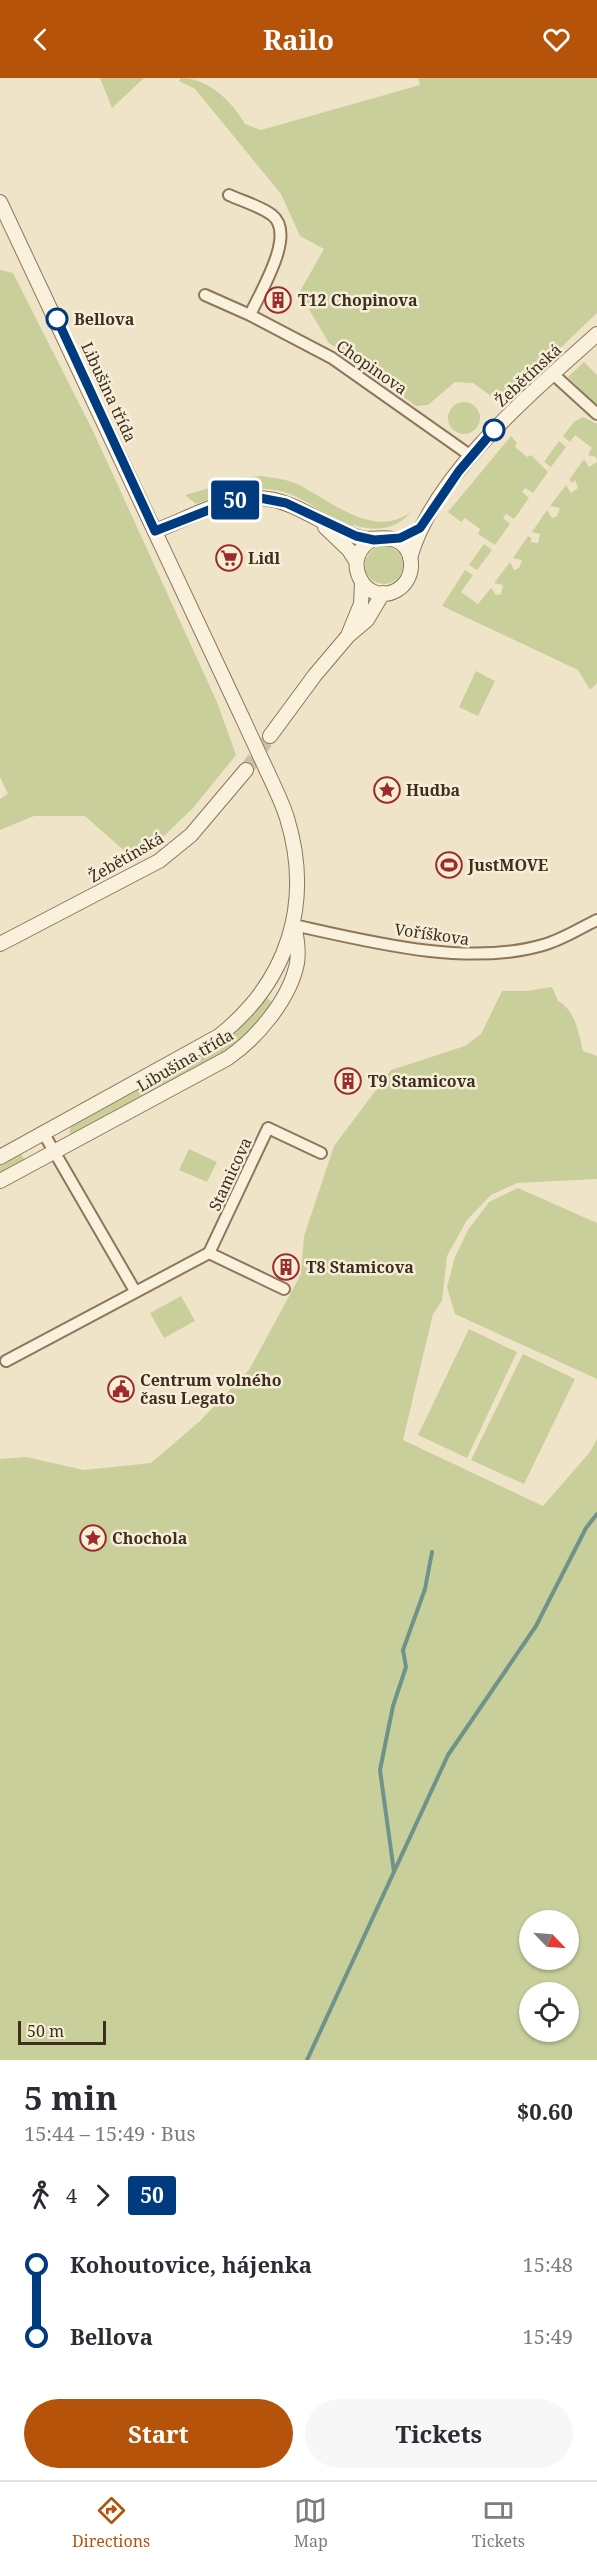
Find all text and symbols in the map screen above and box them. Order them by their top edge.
text: Railo [263,21,334,58]
icon: back [24,23,57,56]
icon: heart [540,23,573,56]
building icon: T12 Chopinova [263,285,293,315]
place label: T12 Chopinova [298,289,418,311]
marker: Bellova [46,308,68,330]
place label: Bellova [74,308,135,330]
street label: Chopinova [332,334,412,400]
street label: Libušina třída [76,338,142,446]
street label: Žebětínská [490,339,566,411]
unlabelled marker [483,419,505,441]
line badge: 50 [208,480,262,520]
text: 50 [223,486,247,514]
supermarket icon: Lidl [214,543,244,573]
place label: Lidl [248,547,280,569]
place icon: Hudba [372,775,402,805]
place label: Hudba [406,779,461,801]
street label: Žebětínská [85,827,167,887]
sports icon: JustMOVE [434,850,464,880]
place label: JustMOVE [467,854,548,876]
street label: Voříškova [393,918,471,950]
street label: Libušina třída [133,1023,237,1097]
building icon: T9 Stamicova [333,1066,363,1096]
place label: T9 Stamicova [368,1070,476,1092]
street label: Stamicova [203,1134,257,1214]
building icon: T8 Stamicova [271,1252,301,1282]
place label: T8 Stamicova [306,1256,414,1278]
place label: Centrum volného času Legato [140,1369,282,1409]
public building icon: Centrum volného času Legato [106,1374,136,1404]
place icon: Chochola [78,1523,108,1553]
place label: Chochola [112,1527,188,1549]
north arrow [519,1910,579,1970]
map controls [519,1910,579,2042]
button: locate [519,1982,579,2042]
scale bar [18,2018,106,2046]
text: 50 m [27,2020,64,2042]
text: 5 min [24,2075,117,2120]
text: $0.60 [517,2096,573,2126]
text: 15:44 – 15:49 · Bus [24,2120,195,2147]
icon: walk [24,2179,57,2212]
icon: forward [86,2179,119,2212]
text: 50 [140,2181,164,2209]
text: 4 [66,2182,77,2209]
text: Kohoutovice, hájenka [70,2249,312,2279]
text: 15:48 [523,2251,573,2278]
text: Bellova [70,2321,153,2351]
text: 15:49 [523,2323,573,2350]
button: Start [24,2399,293,2468]
button: Tickets [305,2399,573,2468]
tab: Directions [72,2494,150,2552]
tab: Map [294,2494,328,2552]
tab: Tickets [472,2494,525,2552]

